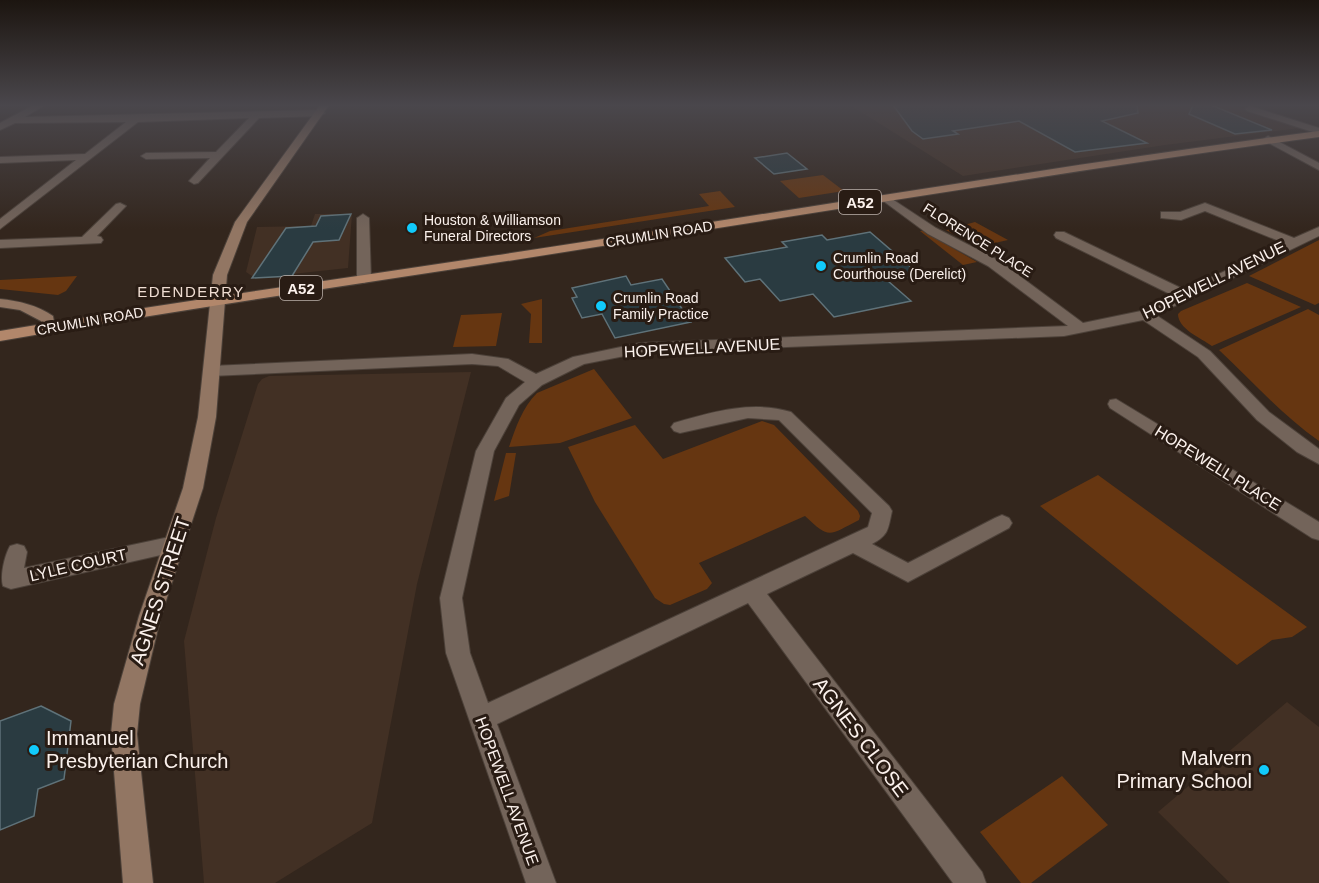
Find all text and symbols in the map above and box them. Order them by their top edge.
road number: A52 [839,190,881,214]
street label: FLORENCE PLACE [920,200,1036,280]
place label: Houston & Williamson Funeral Directors [424,212,561,244]
street label: CRUMLIN ROAD [604,218,714,250]
marker: Houston & Williamson Funeral Directors [405,221,419,235]
street label: HOPEWELL AVENUE [1140,238,1288,322]
place label: Crumlin Road Courthouse (Derelict) [833,250,966,282]
marker: Crumlin Road Courthouse (Derelict) [814,259,828,273]
road number: A52 [280,276,322,300]
district label: EDENDERRY [137,283,245,300]
place label: Crumlin Road Family Practice [613,290,709,322]
marker: Crumlin Road Family Practice [594,299,608,313]
street label: CRUMLIN ROAD [35,304,145,338]
street label: HOPEWELL AVENUE [623,335,781,361]
street label: HOPEWELL PLACE [1152,422,1284,514]
street label: AGNES STREET [126,514,194,668]
street label: LYLE COURT [28,546,128,584]
street label: AGNES CLOSE [809,673,913,801]
street label: HOPEWELL AVENUE [472,715,542,867]
place label: Immanuel Presbyterian Church [46,727,228,772]
marker: Immanuel Presbyterian Church [27,743,41,757]
place label: Malvern Primary School [1116,747,1252,792]
marker: Malvern Primary School [1257,763,1271,777]

